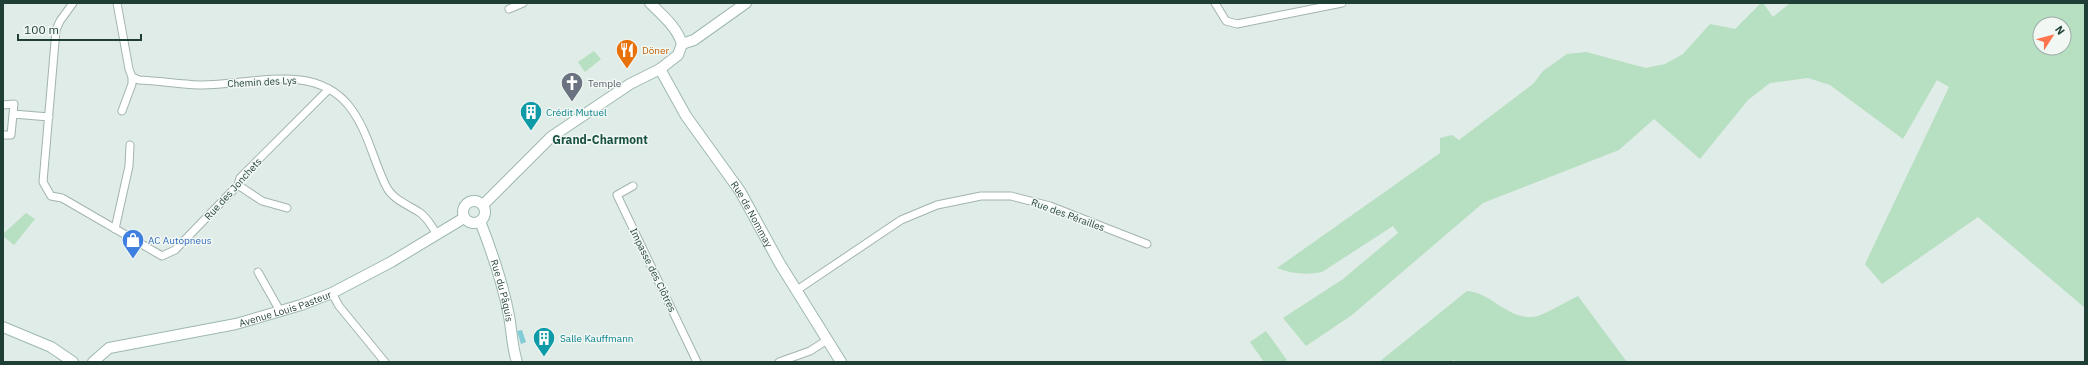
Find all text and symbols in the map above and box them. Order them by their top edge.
scale bar [18,16,141,42]
north arrow [2032,16,2072,56]
text: 100 m [24,22,59,37]
text: N [2052,23,2068,37]
restaurant icon: Döner [614,37,640,70]
place label: Döner [642,44,669,57]
church icon: Temple [559,70,585,103]
street label: Chemin des Lys [227,74,297,90]
place label: Temple [588,77,622,90]
building icon: Crédit Mutuel [518,99,544,132]
place label: Crédit Mutuel [546,106,607,119]
district label: Grand-Charmont [552,132,648,147]
street label: Rue des Jonchets [202,155,264,223]
street label: Rue de Nommay [728,178,776,249]
street label: Rue des Pérailles [1030,196,1107,234]
street label: Impasse des Clôtres [627,226,679,314]
shop icon: AC Autopneus [120,227,146,260]
place label: AC Autopneus [148,234,212,247]
street label: Rue du Pâquis [488,257,516,323]
street label: Avenue Louis Pasteur [237,287,333,329]
building icon: Salle Kauffmann [531,325,557,358]
place label: Salle Kauffmann [560,332,634,345]

